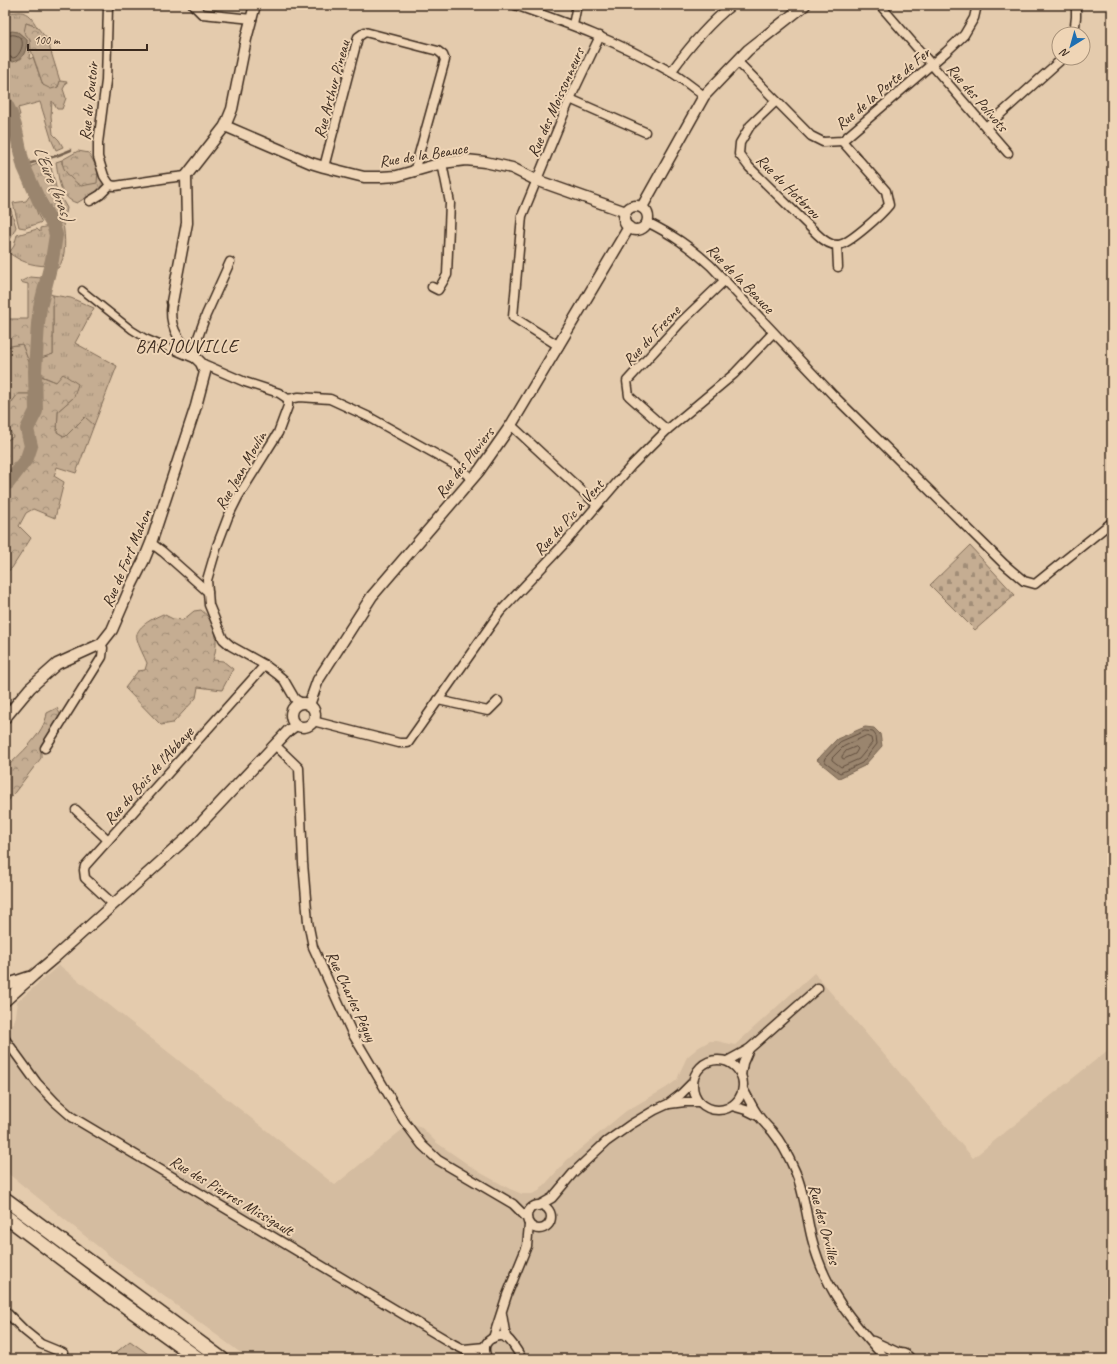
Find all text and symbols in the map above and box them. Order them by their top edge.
scale bar [28,26,147,52]
north arrow [1051,26,1091,66]
text: 100 m [34,32,61,48]
street label: Rue Arthur Pineau [309,37,355,140]
street label: Rue de la Porte de Fer [831,42,935,134]
street label: Rue des Moissonneurs [523,43,590,160]
text: N [1056,45,1072,62]
street label: Rue des Polivots [942,59,1013,137]
street label: Rue du Routoir [75,60,103,141]
street label: Rue de la Beauce [378,138,470,172]
water label: L'Eure (bras) [29,143,79,227]
street label: Rue du Hotbrou [752,150,826,224]
street label: Rue de la Beauce [702,240,780,319]
street label: Rue du Fresne [619,300,686,370]
district label: BARJOUVILLE [135,335,240,357]
street label: Rue des Pluviers [431,422,500,502]
street label: Rue Jean Moulin [210,427,272,513]
street label: Rue du Pic à Vent [529,474,609,560]
street label: Rue de Fort Mahon [97,506,157,610]
street label: Rue du Bois de l'Abbaye [99,721,199,829]
street label: Rue Charles Péguy [321,948,381,1046]
street label: Rue des Pierres Missigault [166,1151,298,1241]
street label: Rue des Orvilles [804,1182,845,1268]

